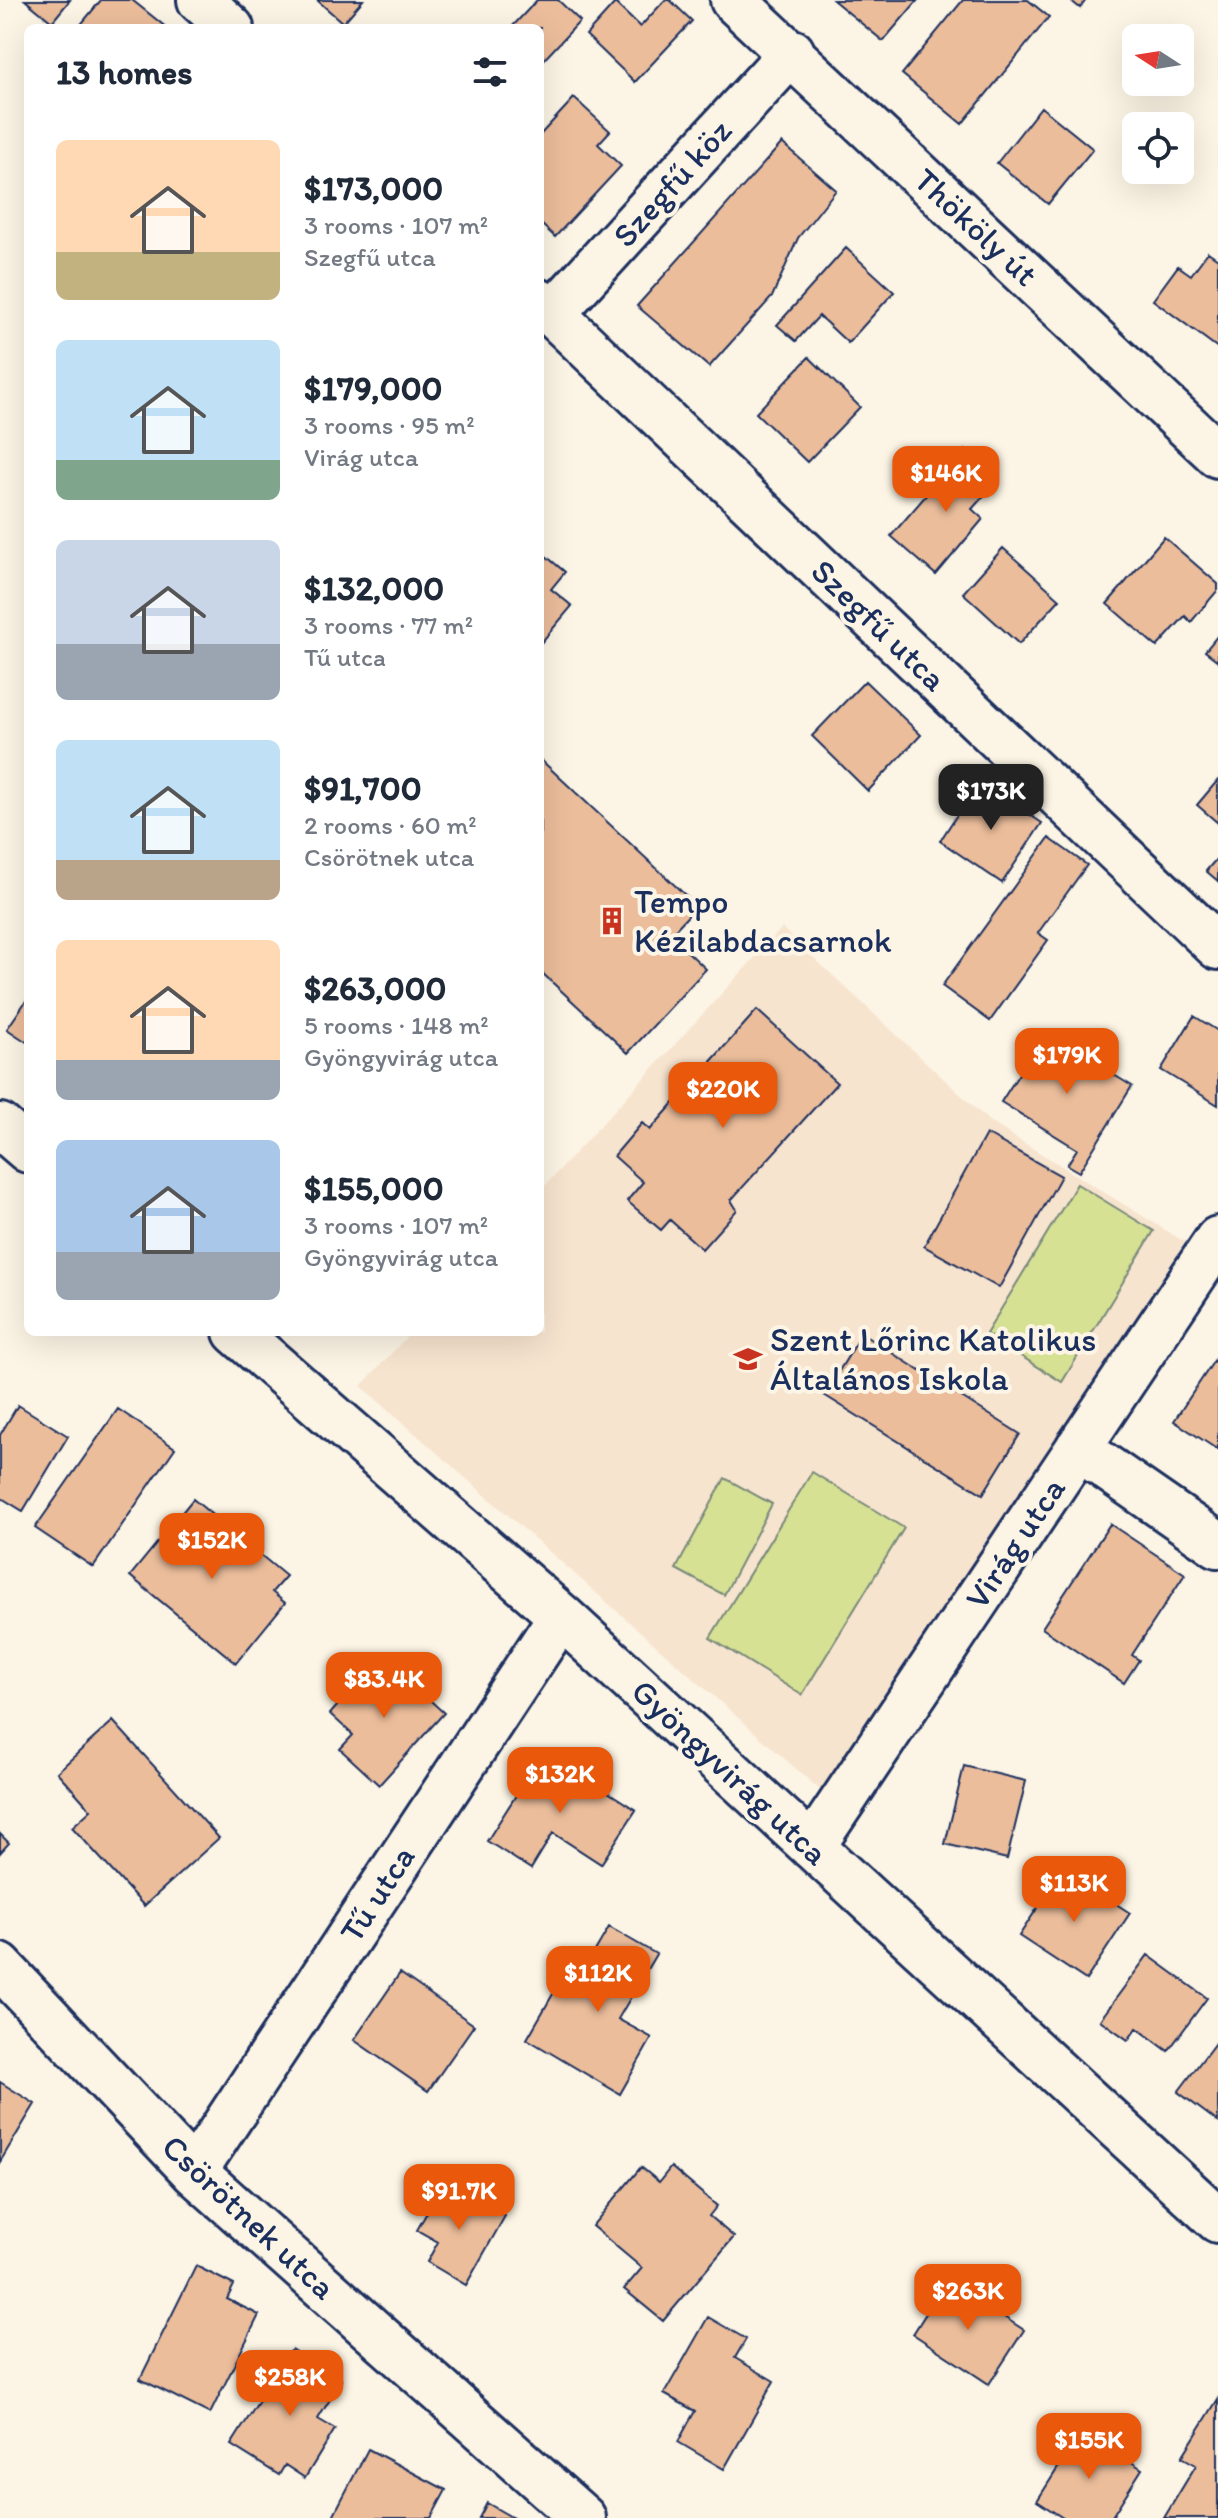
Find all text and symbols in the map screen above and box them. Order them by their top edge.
north arrow [1122,24,1194,96]
map controls [1122,24,1194,184]
icon: filters [468,50,512,94]
text: 13 homes [56,52,192,93]
street label: Szegfű köz [604,110,741,255]
button: locate [1122,112,1194,184]
street label: Thököly út [906,159,1047,295]
text: $173,000 [304,168,443,209]
icon: home [120,172,216,268]
text: 3 rooms · 107 m² [304,209,488,241]
text: Szegfű utca [304,241,436,273]
text: $179,000 [304,368,443,409]
icon: home [120,372,216,468]
text: 3 rooms · 95 m² [304,409,475,441]
text: Virág utca [304,441,419,473]
pin: $146K [890,446,1002,514]
text: $146K [910,456,982,488]
street label: Szegfű utca [803,550,955,700]
text: $132,000 [304,568,444,609]
icon: home [120,572,216,668]
text: 3 rooms · 77 m² [304,609,473,641]
text: Tű utca [304,641,386,673]
pin: $173K [935,764,1047,832]
text: $91,700 [304,768,422,809]
icon: home [120,772,216,868]
text: $173K [957,774,1025,806]
text: 2 rooms · 60 m² [304,809,477,841]
text: Csörötnek utca [304,841,474,873]
place label: Tempo Kézilabdacsarnok [634,881,892,961]
building icon: Tempo Kézilabdacsarnok [597,906,627,936]
text: $263,000 [304,968,447,1009]
icon: home [120,972,216,1068]
text: 5 rooms · 148 m² [304,1009,489,1041]
pin: $179K [1011,1028,1123,1096]
text: $179K [1033,1038,1101,1070]
text: Gyöngyvirág utca [304,1041,498,1073]
pin: $220K [667,1062,779,1130]
text: $220K [686,1072,760,1104]
text: $155,000 [304,1168,444,1209]
icon: home [120,1172,216,1268]
text: 3 rooms · 107 m² [304,1209,488,1241]
text: Gyöngyvirág utca [304,1241,498,1273]
place label: Szent Lőrinc Katolikus Általános Iskola [770,1319,1096,1399]
school or university icon: Szent Lőrinc Katolikus Általános Iskola [733,1344,763,1374]
street label: Virág utca [956,1469,1074,1617]
pin: $152K [156,1513,268,1581]
text: $152K [177,1523,247,1555]
pin: $83.4K [319,1652,449,1720]
text: $83.4K [344,1662,424,1694]
street label: Gyöngyvirág utca [623,1670,837,1874]
pin: $132K [504,1747,616,1815]
text: $132K [525,1757,595,1789]
street label: Tű utca [331,1838,423,1950]
pin: $113K [1018,1856,1130,1924]
text: $113K [1040,1866,1108,1898]
pin: $112K [542,1946,654,2014]
text: $112K [564,1956,632,1988]
street label: Csörötnek utca [154,2126,345,2308]
pin: $91.7K [394,2164,524,2232]
text: $91.7K [422,2174,496,2206]
pin: $263K [912,2264,1024,2332]
text: $263K [932,2274,1004,2306]
pin: $258K [234,2350,346,2418]
text: $258K [254,2360,326,2392]
pin: $155K [1033,2413,1145,2481]
text: $155K [1054,2423,1124,2455]

